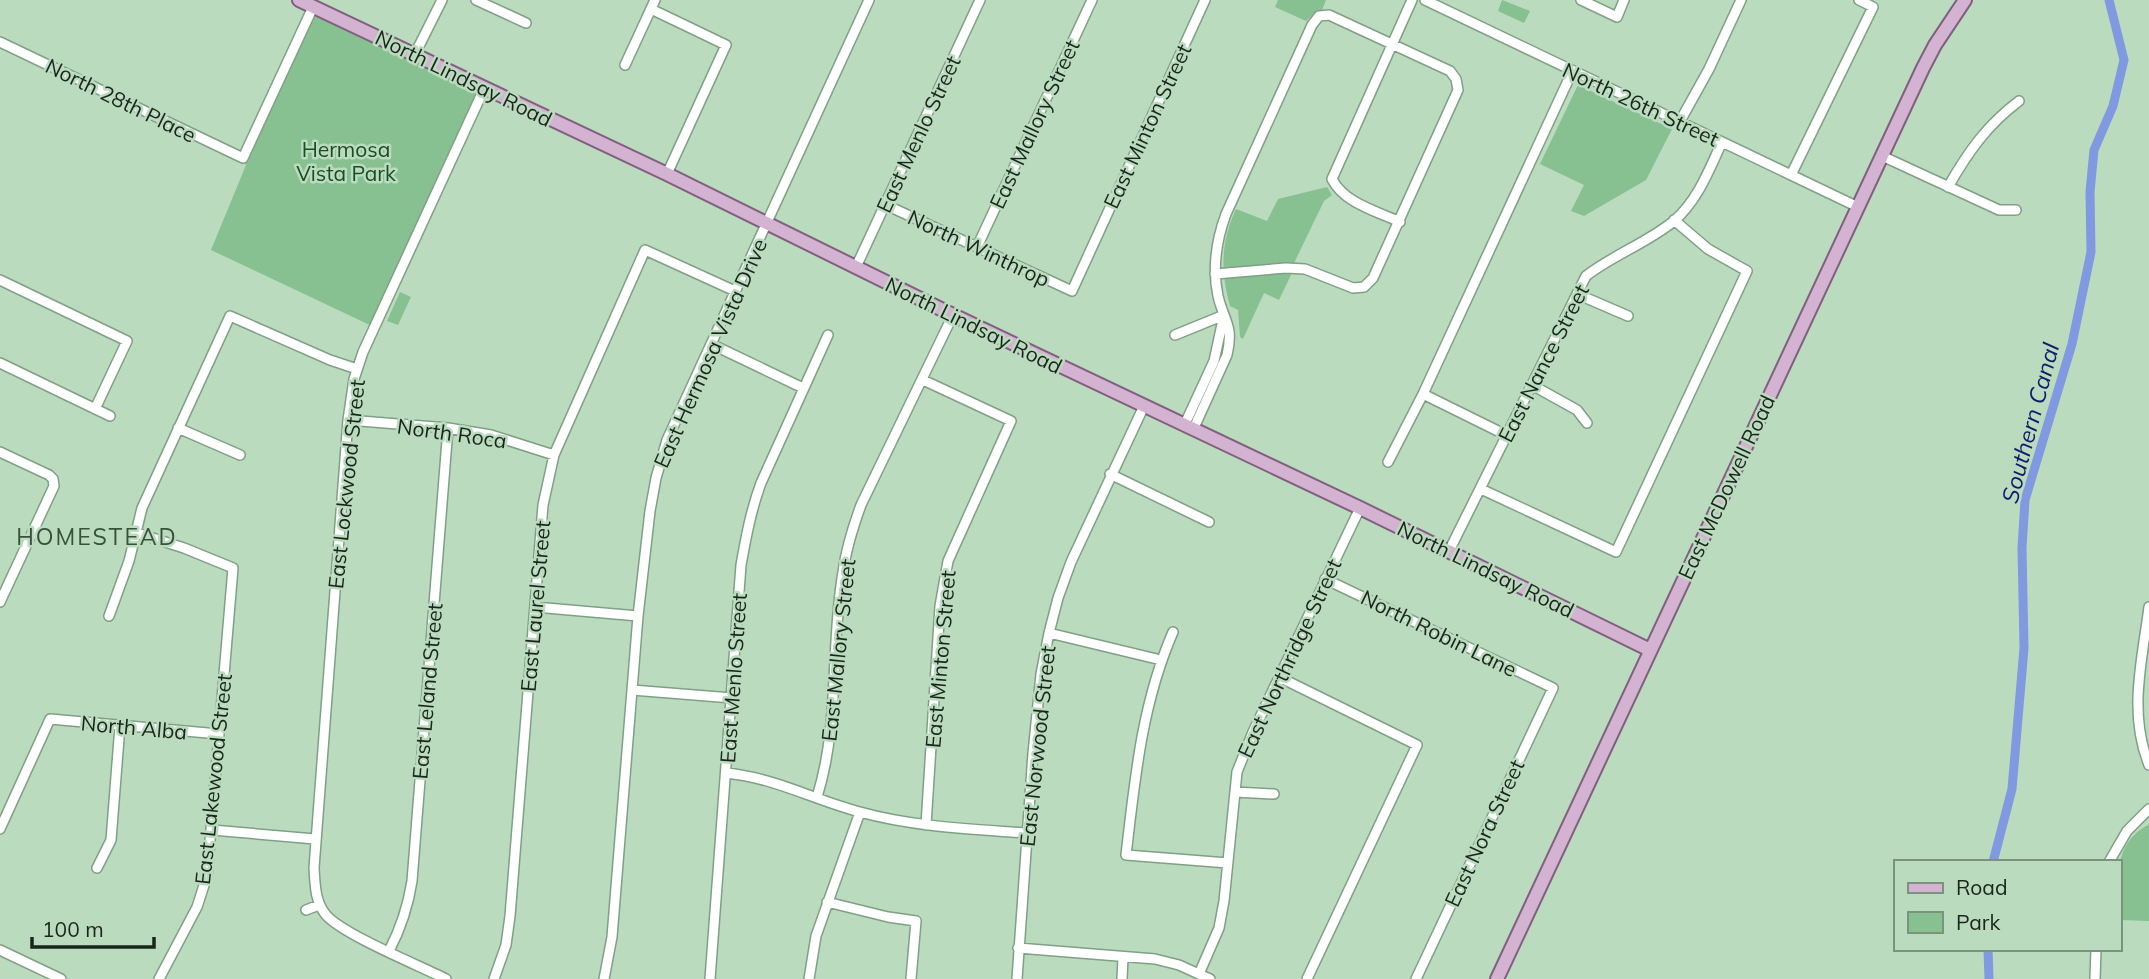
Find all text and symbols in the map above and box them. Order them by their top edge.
street label: North Lindsay Road [371,24,557,132]
street label: East Mallory Street [983,35,1085,213]
street label: East Minton Street [1098,40,1196,212]
street label: East Menlo Street [870,51,966,217]
street label: North 28th Place [42,52,200,148]
street label: North 26th Street [1559,56,1723,152]
park label: Hermosa Vista Park [296,136,396,186]
street label: North Winthrop [904,204,1054,292]
street label: East Hermosa Vista Drive [648,234,772,472]
street label: North Lindsay Road [881,271,1067,379]
street label: East Nance Street [1492,280,1594,446]
water label: Southern Canal [1995,339,2065,506]
street label: East Lockwood Street [322,378,370,590]
street label: East McDowell Road [1672,391,1780,583]
street label: North Roca [396,412,508,454]
street label: North Lindsay Road [1393,515,1579,623]
street label: East Laurel Street [515,519,555,693]
district label: HOMESTEAD [16,522,178,551]
street label: East Northridge Street [1232,554,1346,762]
street label: East Mallory Street [815,557,861,743]
street label: East Minton Street [919,569,961,749]
street label: North Robin Lane [1357,584,1521,682]
street label: East Menlo Street [714,592,752,764]
street label: East Leland Street [406,602,448,780]
street label: East Norwood Street [1014,644,1060,848]
street label: East Lakewood Street [189,672,237,886]
street label: North Alba [80,709,188,745]
street label: East Nora Street [1439,755,1529,911]
legend [1894,860,2121,951]
text: Road [1956,874,2007,900]
scale bar [32,906,154,950]
text: Park [1956,909,2000,935]
text: 100 m [42,916,104,942]

